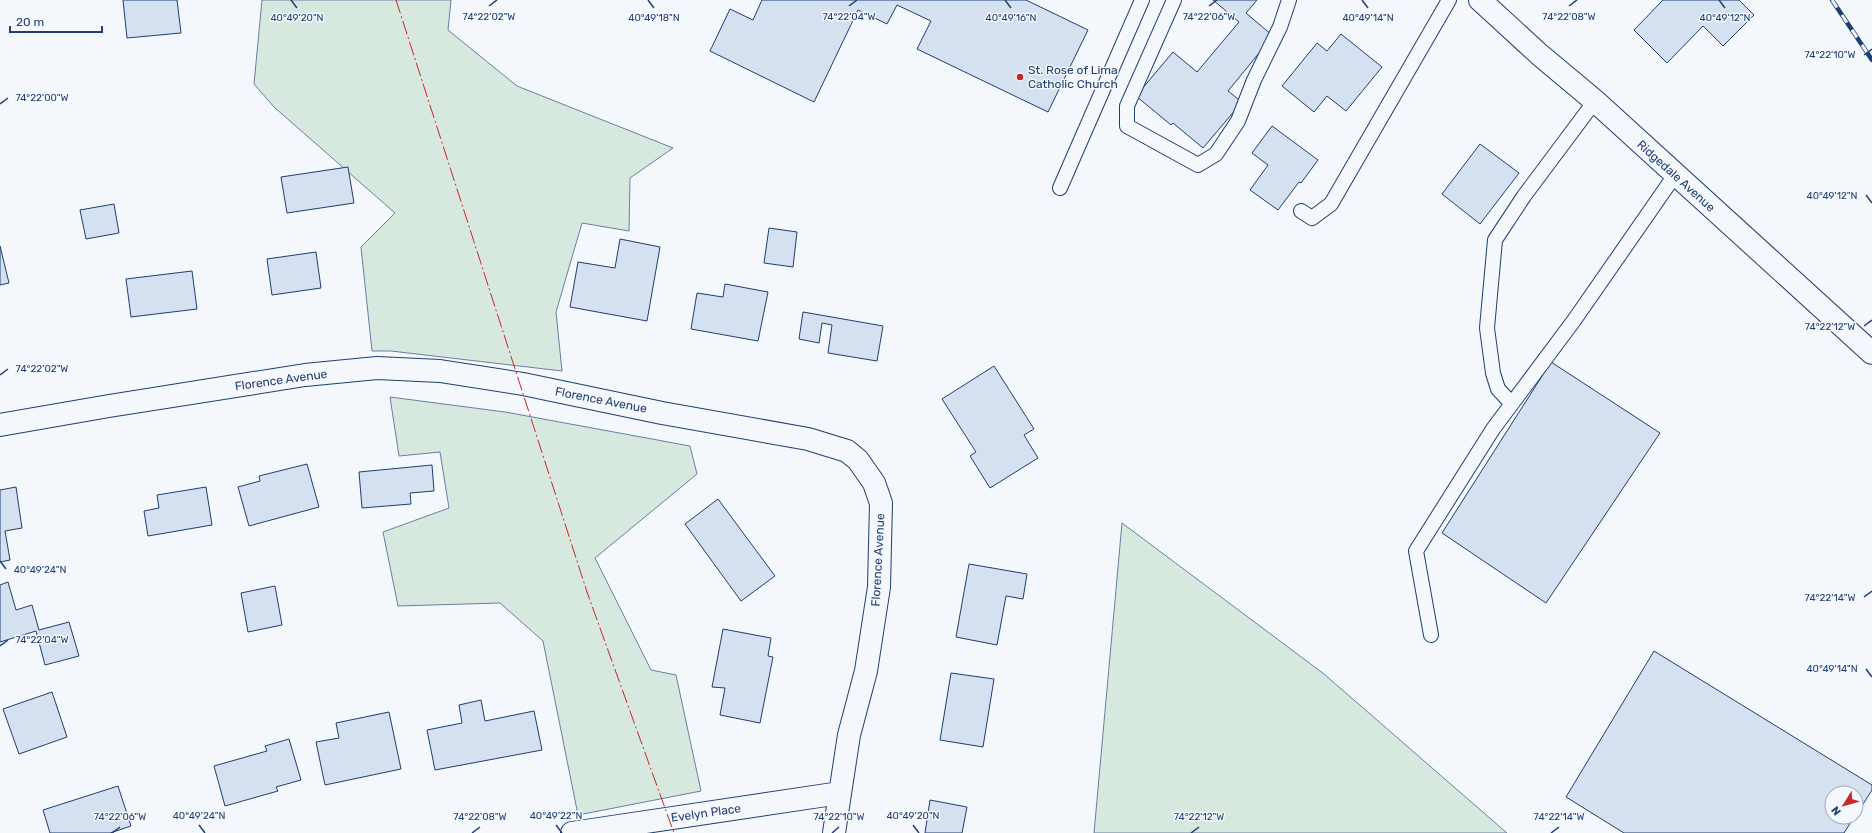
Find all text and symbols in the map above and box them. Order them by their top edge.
scale bar [10,8,102,34]
text: 74°22'02"W [463,11,515,23]
text: 74°22'04"W [823,11,875,23]
text: 74°22'06"W [1183,11,1235,23]
text: 74°22'08"W [1542,11,1596,23]
text: 40°49'20"N [270,12,324,24]
text: 40°49'18"N [628,12,680,24]
text: 40°49'16"N [986,12,1036,24]
text: 40°49'14"N [1342,12,1394,24]
text: 40°49'12"N [1699,12,1751,24]
text: 20 m [16,15,44,29]
text: 74°22'10"W [1804,49,1856,61]
place label: St. Rose of Lima Catholic Church [1028,63,1118,91]
marker: St. Rose of Lima Catholic Church [1015,72,1025,82]
text: 74°22'00"W [15,92,69,104]
street label: Ridgedale Avenue [1634,137,1718,215]
text: 40°49'12"N [1806,190,1858,202]
text: 74°22'12"W [1805,321,1855,333]
text: 74°22'02"W [16,363,68,375]
street label: Florence Avenue [234,367,328,393]
street label: Florence Avenue [554,384,648,416]
street label: Florence Avenue [869,513,887,607]
text: 40°49'24"N [14,564,66,576]
text: 74°22'14"W [1805,592,1855,604]
text: 74°22'04"W [16,634,68,646]
text: 40°49'14"N [1806,663,1858,675]
north arrow [1824,785,1864,825]
street label: Evelyn Place [670,801,742,825]
text: N [1829,804,1844,818]
text: 40°49'24"N [173,810,225,822]
text: 40°49'22"N [530,810,582,822]
text: 40°49'20"N [886,810,940,822]
text: 74°22'06"W [94,811,146,823]
text: 74°22'08"W [453,811,507,823]
text: 74°22'10"W [813,811,865,823]
text: 74°22'12"W [1174,811,1224,823]
text: 74°22'14"W [1534,811,1584,823]

